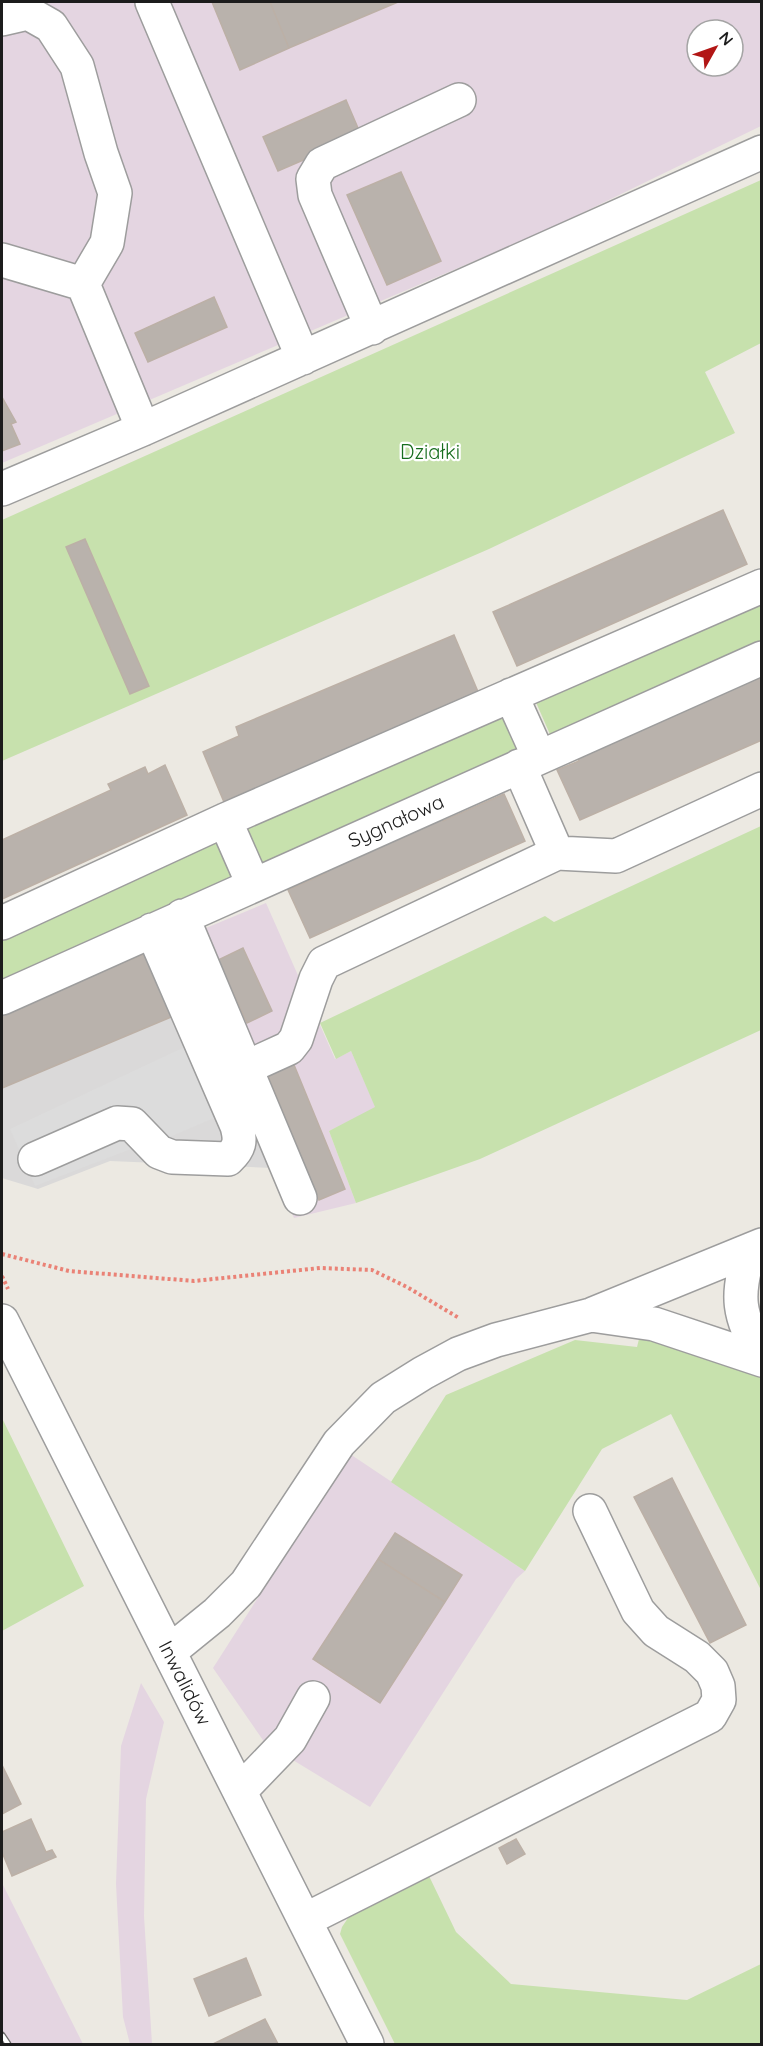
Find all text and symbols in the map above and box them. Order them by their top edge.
north arrow [685,18,745,78]
text: N [715,27,738,49]
park label: Działki [400,439,460,464]
street label: Sygnałowa [344,788,448,853]
street label: Inwalidów [153,1636,217,1729]

